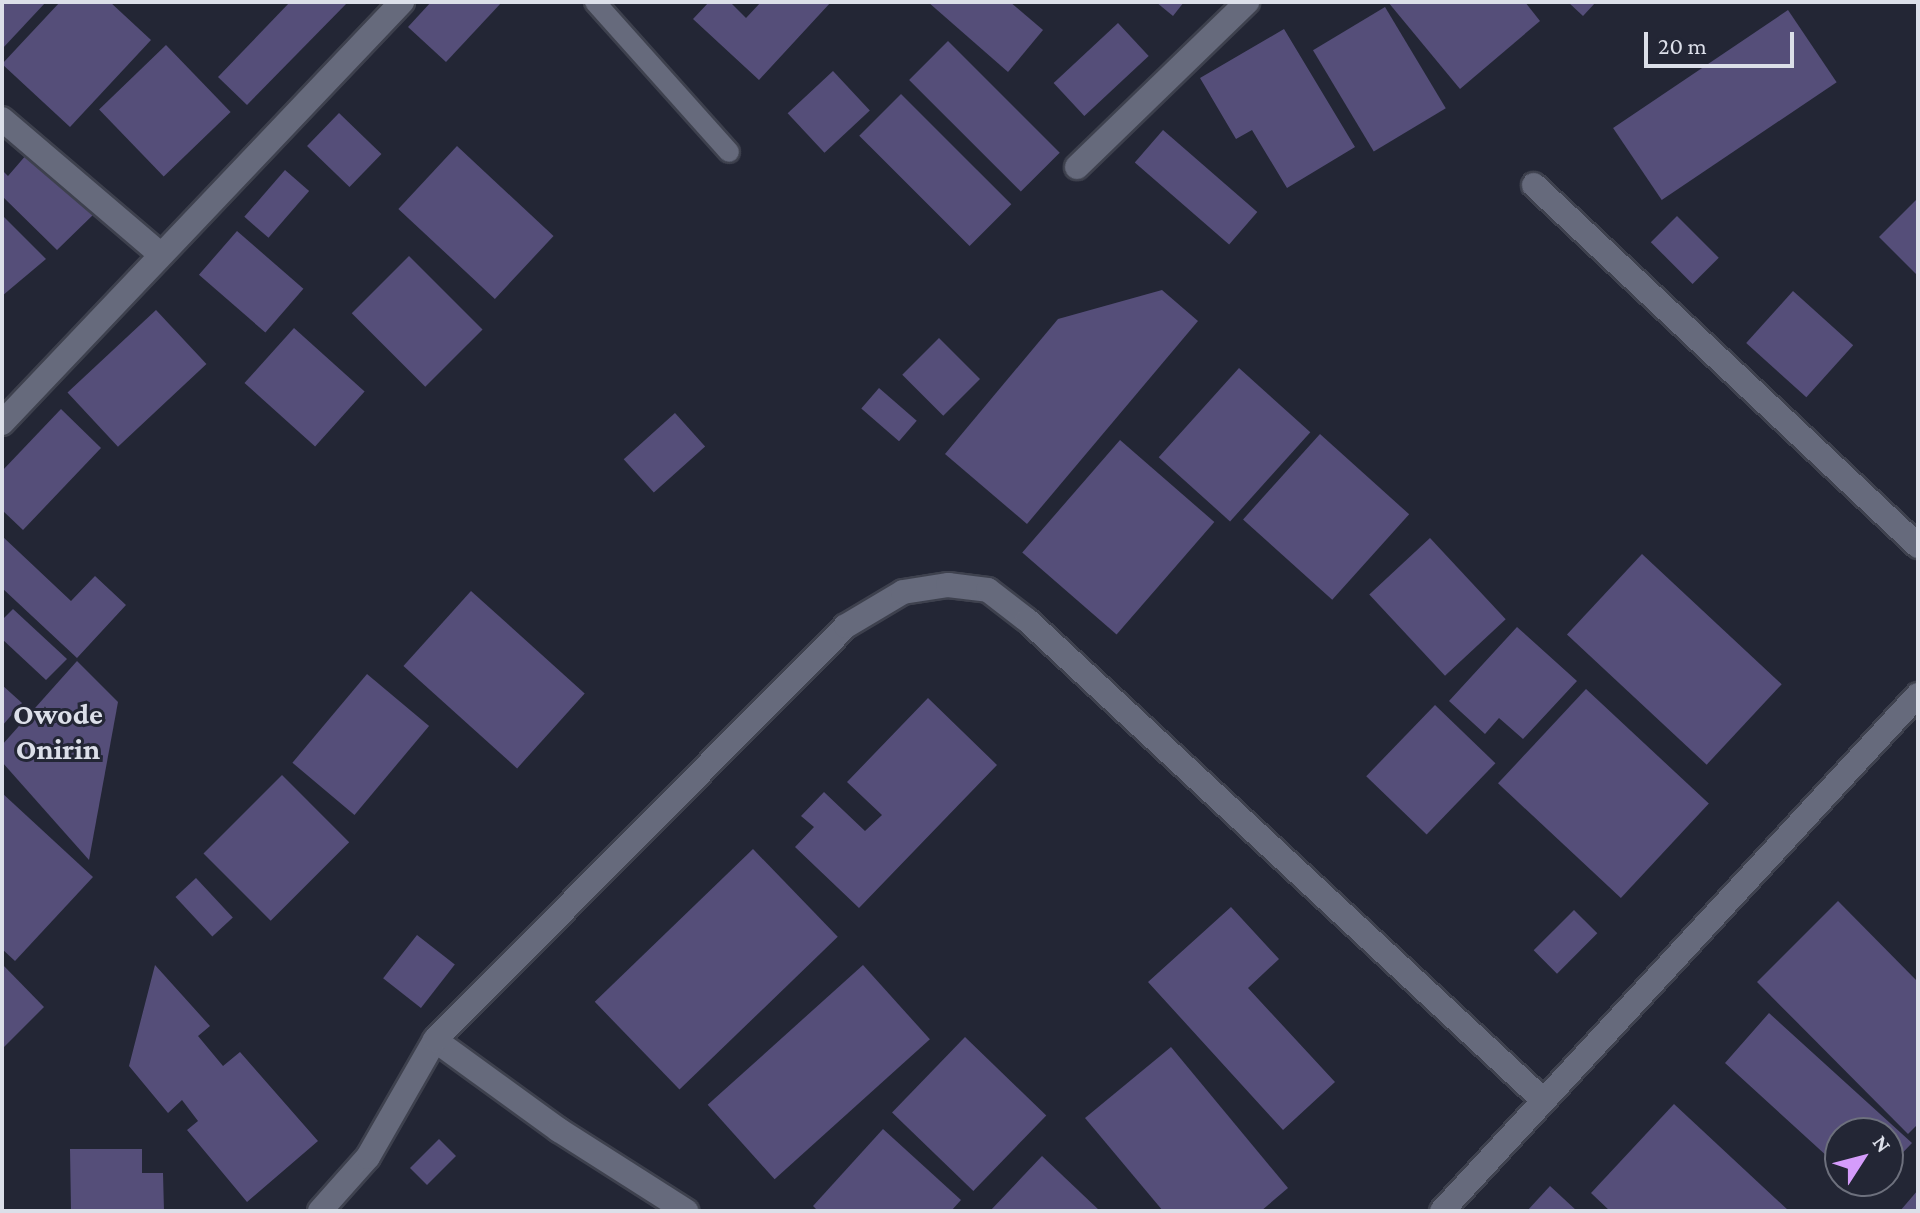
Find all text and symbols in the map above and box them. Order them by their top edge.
scale bar [1648,16,1798,66]
text: 20 m [1658,32,1707,59]
district label: Owode Onirin [13,696,103,766]
north arrow [1824,1117,1904,1197]
text: N [1868,1130,1897,1157]

